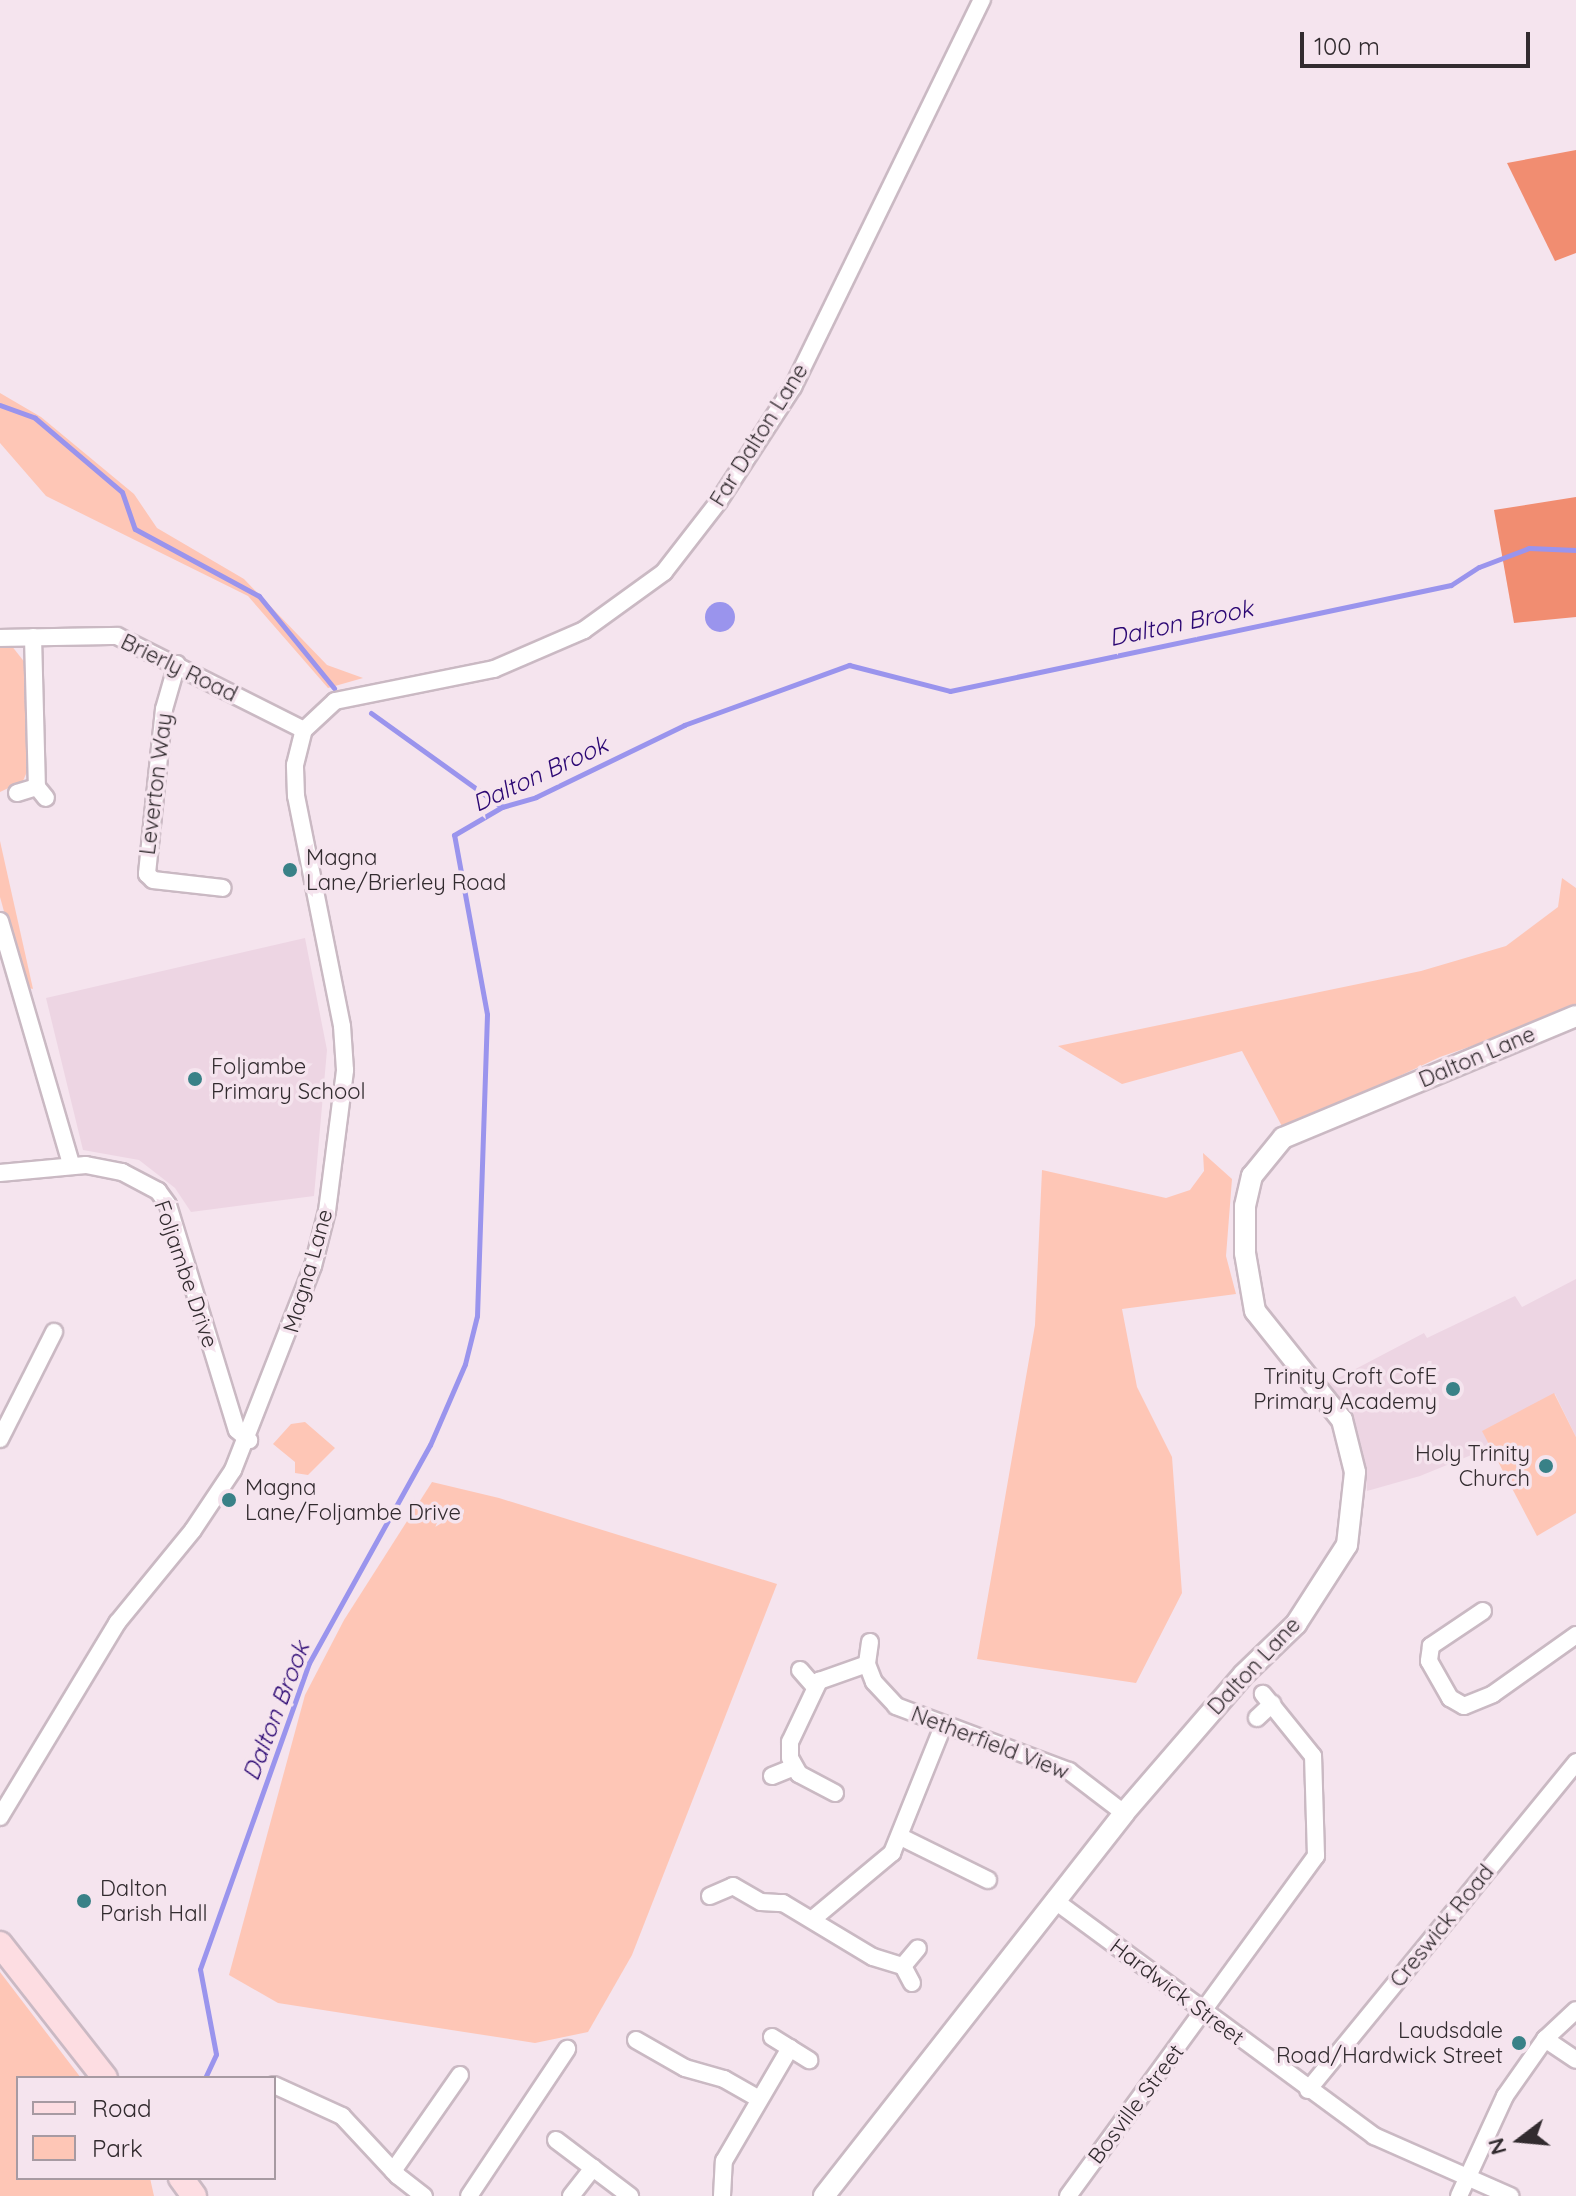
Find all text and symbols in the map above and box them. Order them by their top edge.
scale bar [1304,16,1534,66]
text: 100 m [1314,31,1380,61]
street label: Far Dalton Lane [704,359,814,511]
water label: Dalton Brook [1106,594,1256,652]
street label: Brierly Road [116,628,242,708]
street label: Leverton Way [134,712,178,856]
water label: Dalton Brook [468,730,612,818]
place label: Magna Lane/Brierley Road [306,844,506,896]
marker: Magna Lane/Brierley Road [281,861,299,879]
street label: Dalton Lane [1415,1021,1539,1093]
place label: Foljambe Primary School [211,1053,366,1104]
marker: Foljambe Primary School [186,1070,204,1088]
street label: Foljambe Drive [148,1197,224,1351]
street label: Magna Lane [278,1206,338,1336]
place label: Trinity Croft CofE Primary Academy [1253,1363,1437,1414]
marker: Trinity Croft CofE Primary Academy [1444,1380,1462,1398]
place label: Holy Trinity Church [1415,1440,1530,1492]
marker: Holy Trinity Church [1537,1457,1555,1475]
place label: Magna Lane/Foljambe Drive [245,1474,461,1526]
marker: Magna Lane/Foljambe Drive [220,1491,238,1509]
street label: Dalton Lane [1202,1612,1306,1720]
water label: Dalton Brook [236,1638,316,1784]
street label: Netherfield View [907,1701,1073,1785]
street label: Creswick Road [1385,1859,1499,1993]
place label: Dalton Parish Hall [100,1875,208,1926]
marker: Dalton Parish Hall [75,1892,93,1910]
street label: Hardwick Street [1105,1933,1249,2051]
place label: Laudsdale Road/Hardwick Street [1276,2017,1503,2068]
marker: Laudsdale Road/Hardwick Street [1510,2034,1528,2052]
street label: Bosville Street [1083,2039,1189,2169]
legend [16,2076,276,2180]
text: Road [92,2093,152,2123]
north arrow [1480,2100,1560,2180]
text: Park [92,2133,143,2163]
text: N [1481,2135,1513,2158]

